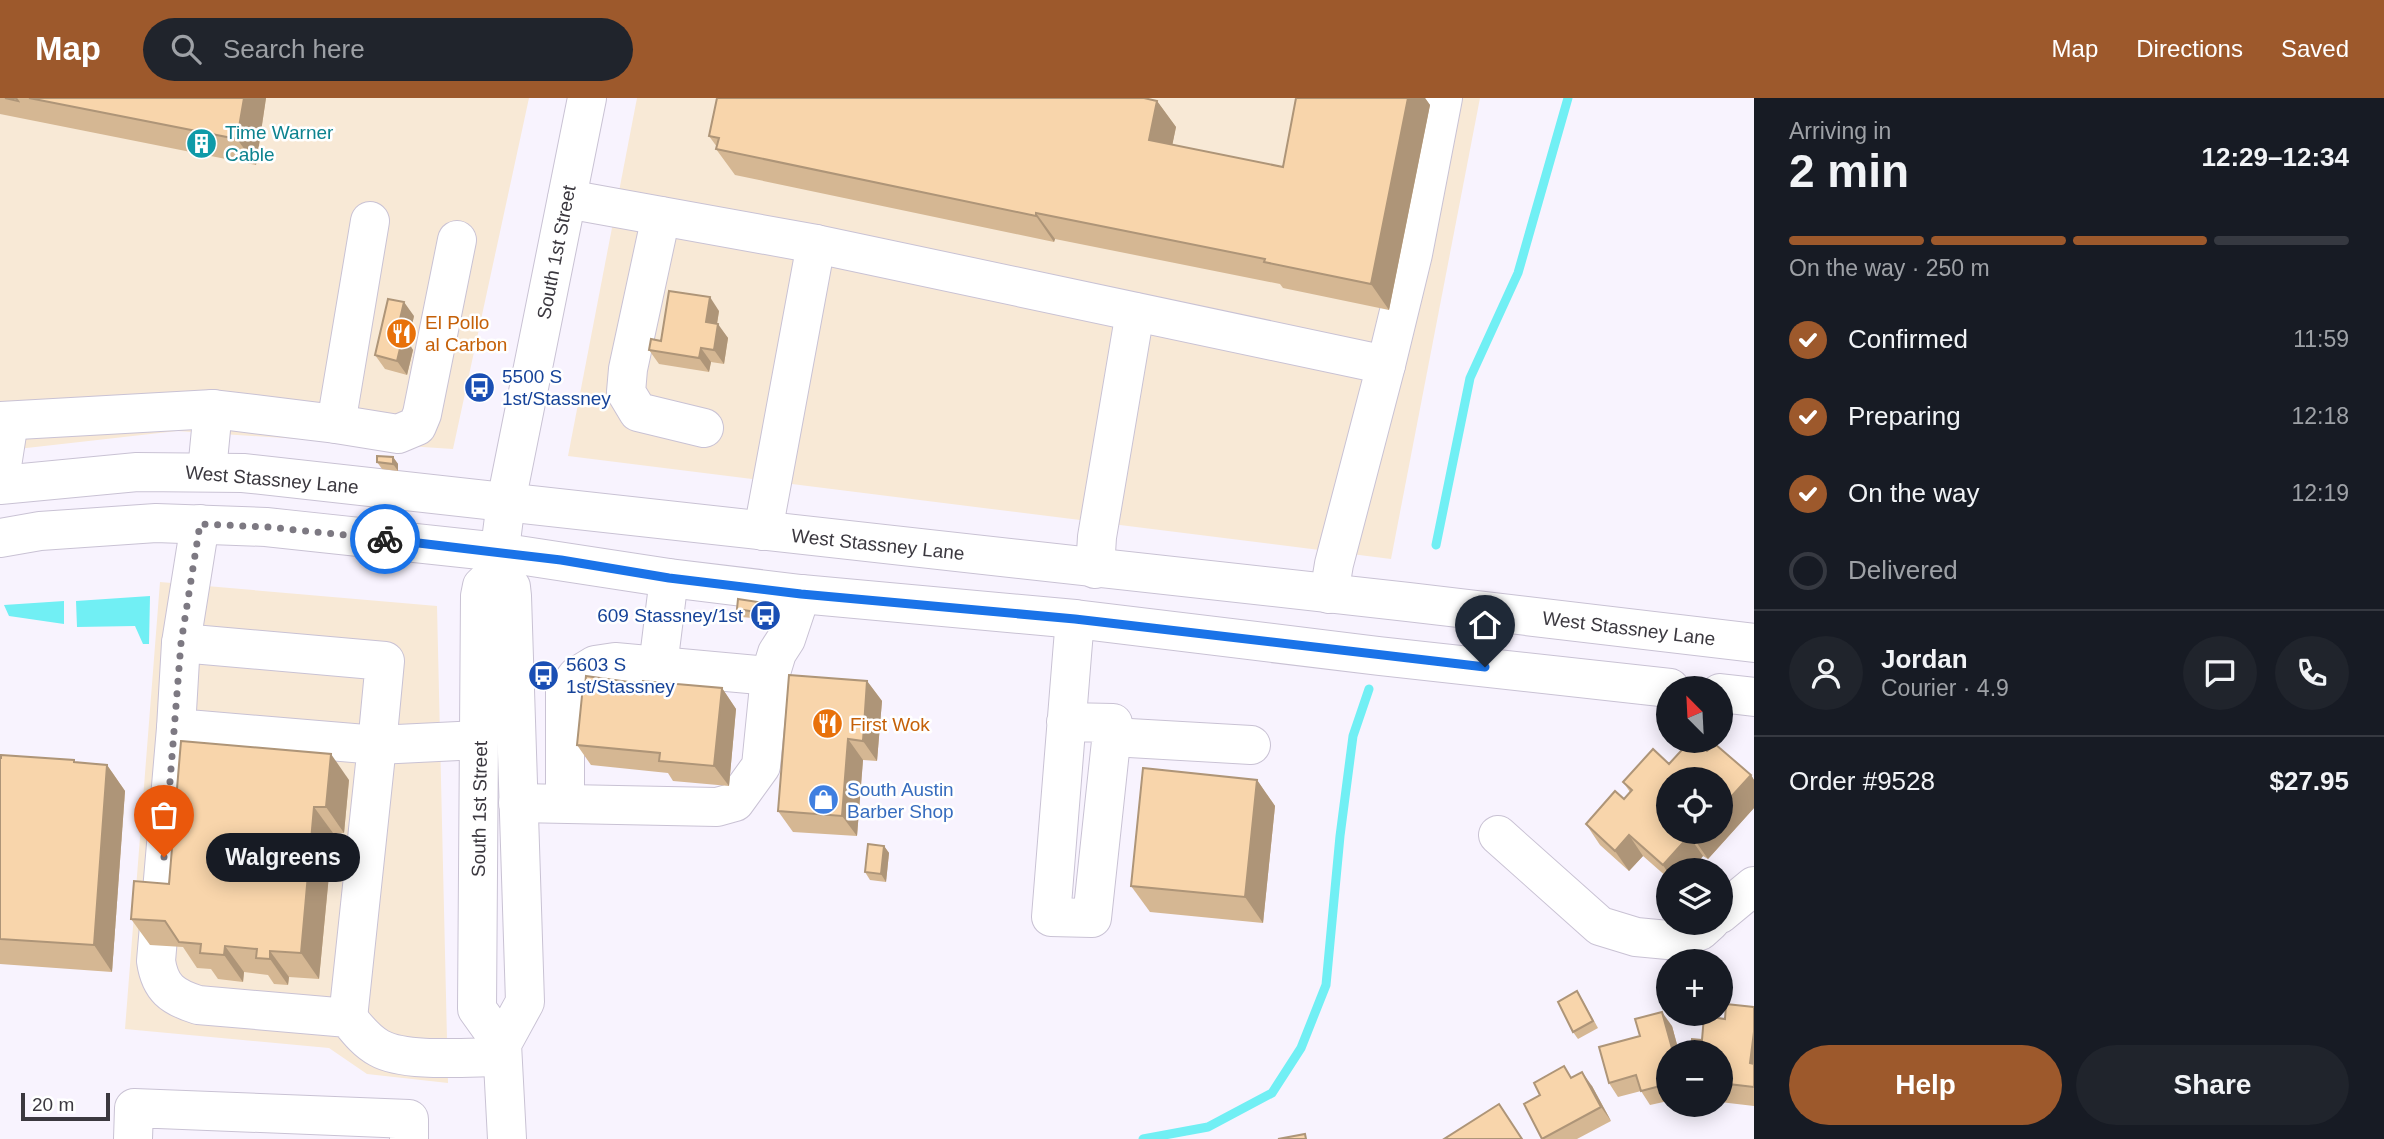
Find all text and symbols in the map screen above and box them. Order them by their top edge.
search box [143,18,633,81]
text: Map [35,30,101,67]
icon: search [167,30,205,68]
text: Search here [223,34,365,64]
text: Map [2052,35,2098,62]
text: Directions [2136,35,2243,62]
text: Saved [2281,35,2349,62]
text: Arriving in [1789,118,1891,144]
place label: Time Warner Cable [225,122,334,165]
building icon: Time Warner Cable [185,126,219,160]
text: 12:29–12:34 [2202,142,2349,172]
text: 2 min [1789,145,1909,197]
street label: South 1st Street [533,183,580,321]
text: On the way · 250 m [1789,255,1990,281]
place label: El Pollo al Carbon [425,312,507,355]
restaurant icon: El Pollo al Carbon [385,316,419,350]
icon: check [1789,321,1827,359]
text: Confirmed [1848,324,1968,354]
text: 11:59 [2293,326,2349,352]
place label: 5500 S 1st/Stassney [502,366,611,409]
bus stop icon: 5500 S 1st/Stassney [462,370,496,404]
icon: check [1789,398,1827,436]
text: Preparing [1848,401,1961,431]
text: 12:18 [2291,403,2349,429]
street label: West Stassney Lane [184,461,360,498]
icon: check [1789,475,1827,513]
text: On the way [1848,478,1980,508]
text: 12:19 [2291,480,2349,506]
courier [350,504,420,574]
icon: bike [366,520,404,558]
street label: West Stassney Lane [790,525,966,564]
text: Delivered [1848,555,1958,585]
pin [1455,595,1515,667]
bus stop icon: 609 Stassney/1st [749,598,783,632]
place label: 609 Stassney/1st [597,605,744,626]
icon: home [1466,606,1504,644]
street label: West Stassney Lane [1541,607,1717,650]
button: person [1789,636,1863,710]
button: chat [2183,636,2257,710]
button: phone [2275,636,2349,710]
text: Jordan [1881,644,1968,674]
place label: 5603 S 1st/Stassney [566,654,675,697]
bus stop icon: 5603 S 1st/Stassney [526,658,560,692]
text: Courier · 4.9 [1881,675,2009,701]
north arrow [1656,676,1732,752]
map controls [1656,676,1733,1117]
restaurant icon: First Wok [810,707,844,741]
place label: First Wok [850,714,930,735]
street label: South 1st Street [468,740,491,877]
text: Order #9528 [1789,766,1935,796]
text: $27.95 [2269,766,2349,796]
button: locate [1656,767,1733,844]
place label: South Austin Barber Shop [847,779,954,822]
shop icon: South Austin Barber Shop [807,783,841,817]
pin [134,785,194,857]
icon: bag [145,796,183,834]
callout: Walgreens [206,832,360,882]
text: Walgreens [225,844,341,870]
button: layers [1656,858,1733,935]
button: + [1656,949,1733,1026]
button: − [1656,1040,1733,1117]
button: Help [1789,1045,2062,1125]
button: Share [2076,1045,2349,1125]
scale bar [21,1090,110,1122]
text: 20 m [32,1094,74,1115]

